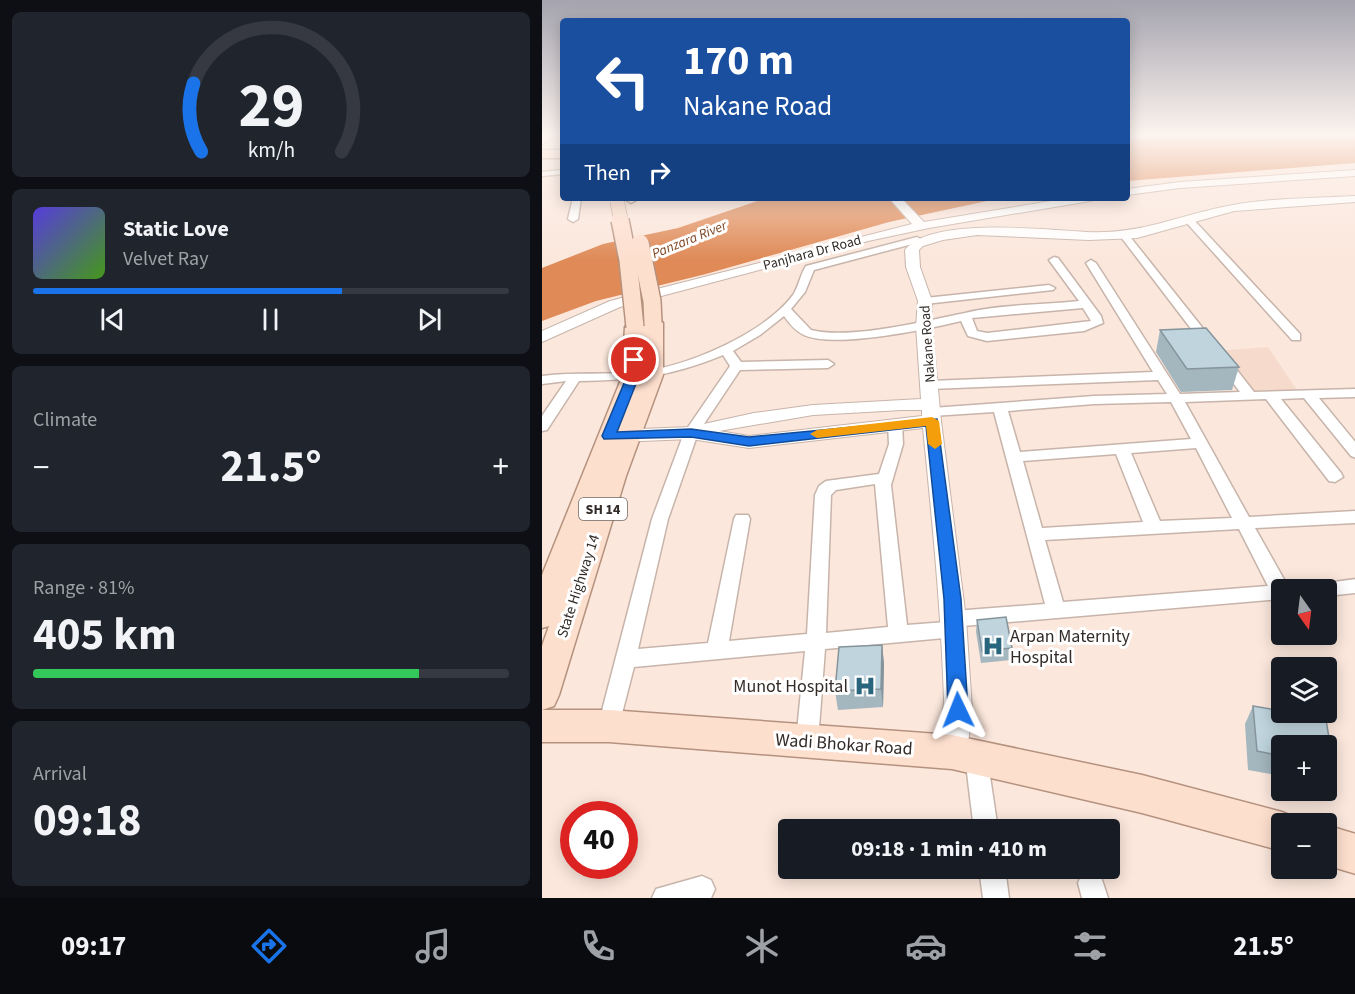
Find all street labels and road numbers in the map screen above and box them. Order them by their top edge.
street label: Panjhara Dr Road [761,230,864,276]
street label: Nakane Road [915,305,941,383]
road number: SH 14 [579,498,627,520]
street label: State Highway 14 [552,531,605,640]
street label: Wadi Bhokar Road [775,727,913,762]

